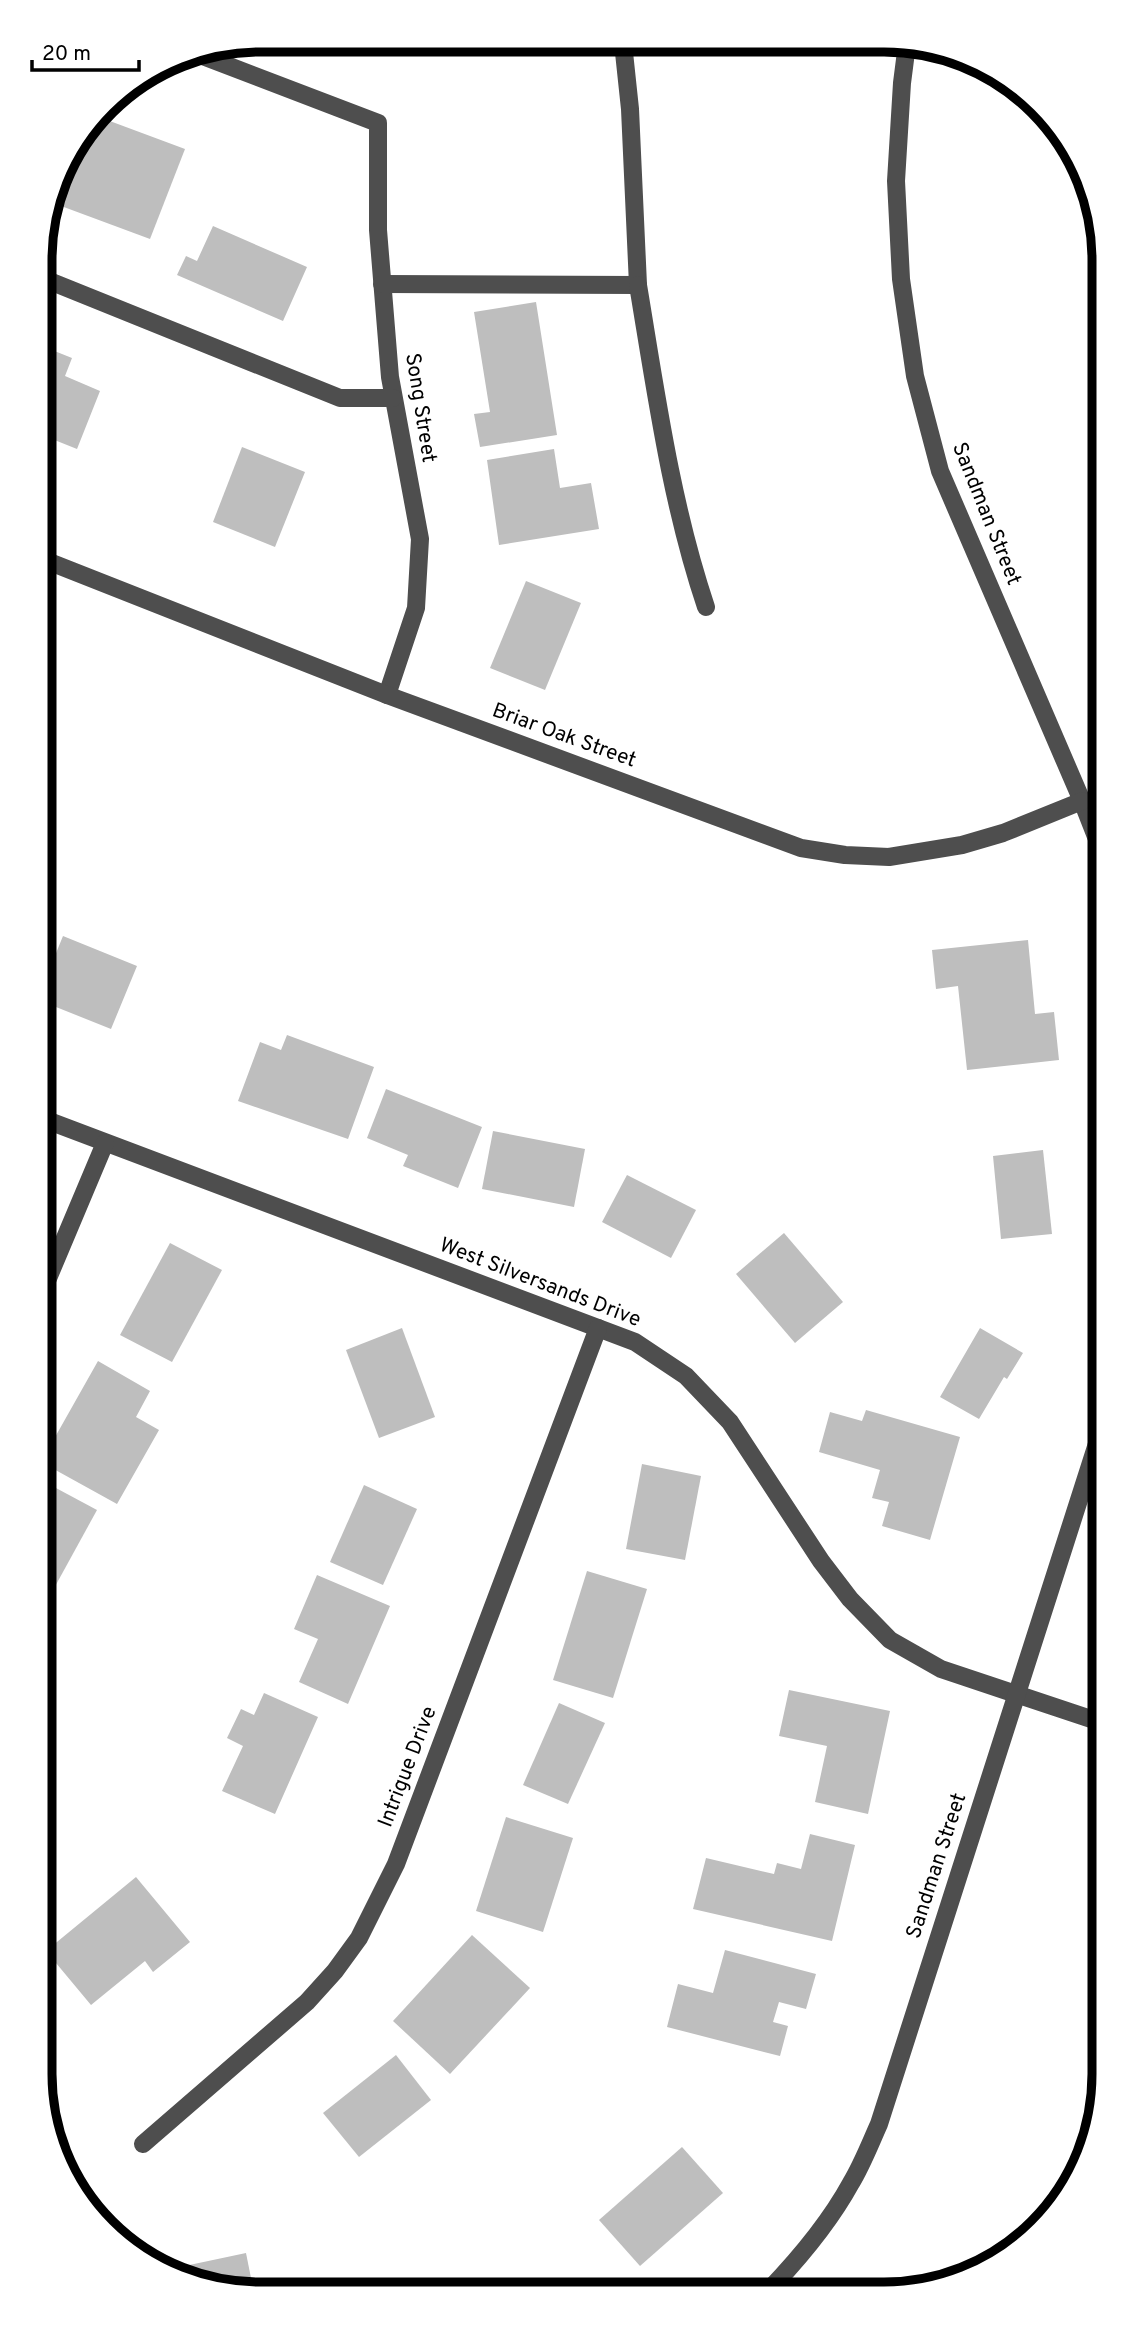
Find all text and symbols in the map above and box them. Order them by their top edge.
scale bar [32,28,138,72]
text: 20 m [42,41,91,68]
street label: Song Street [398,351,442,465]
street label: Sandman Street [945,439,1027,589]
street label: Briar Oak Street [488,697,640,775]
street label: West Silversands Drive [435,1232,645,1334]
street label: Intrigue Drive [373,1703,443,1831]
street label: Sandman Street [901,1790,973,1942]

